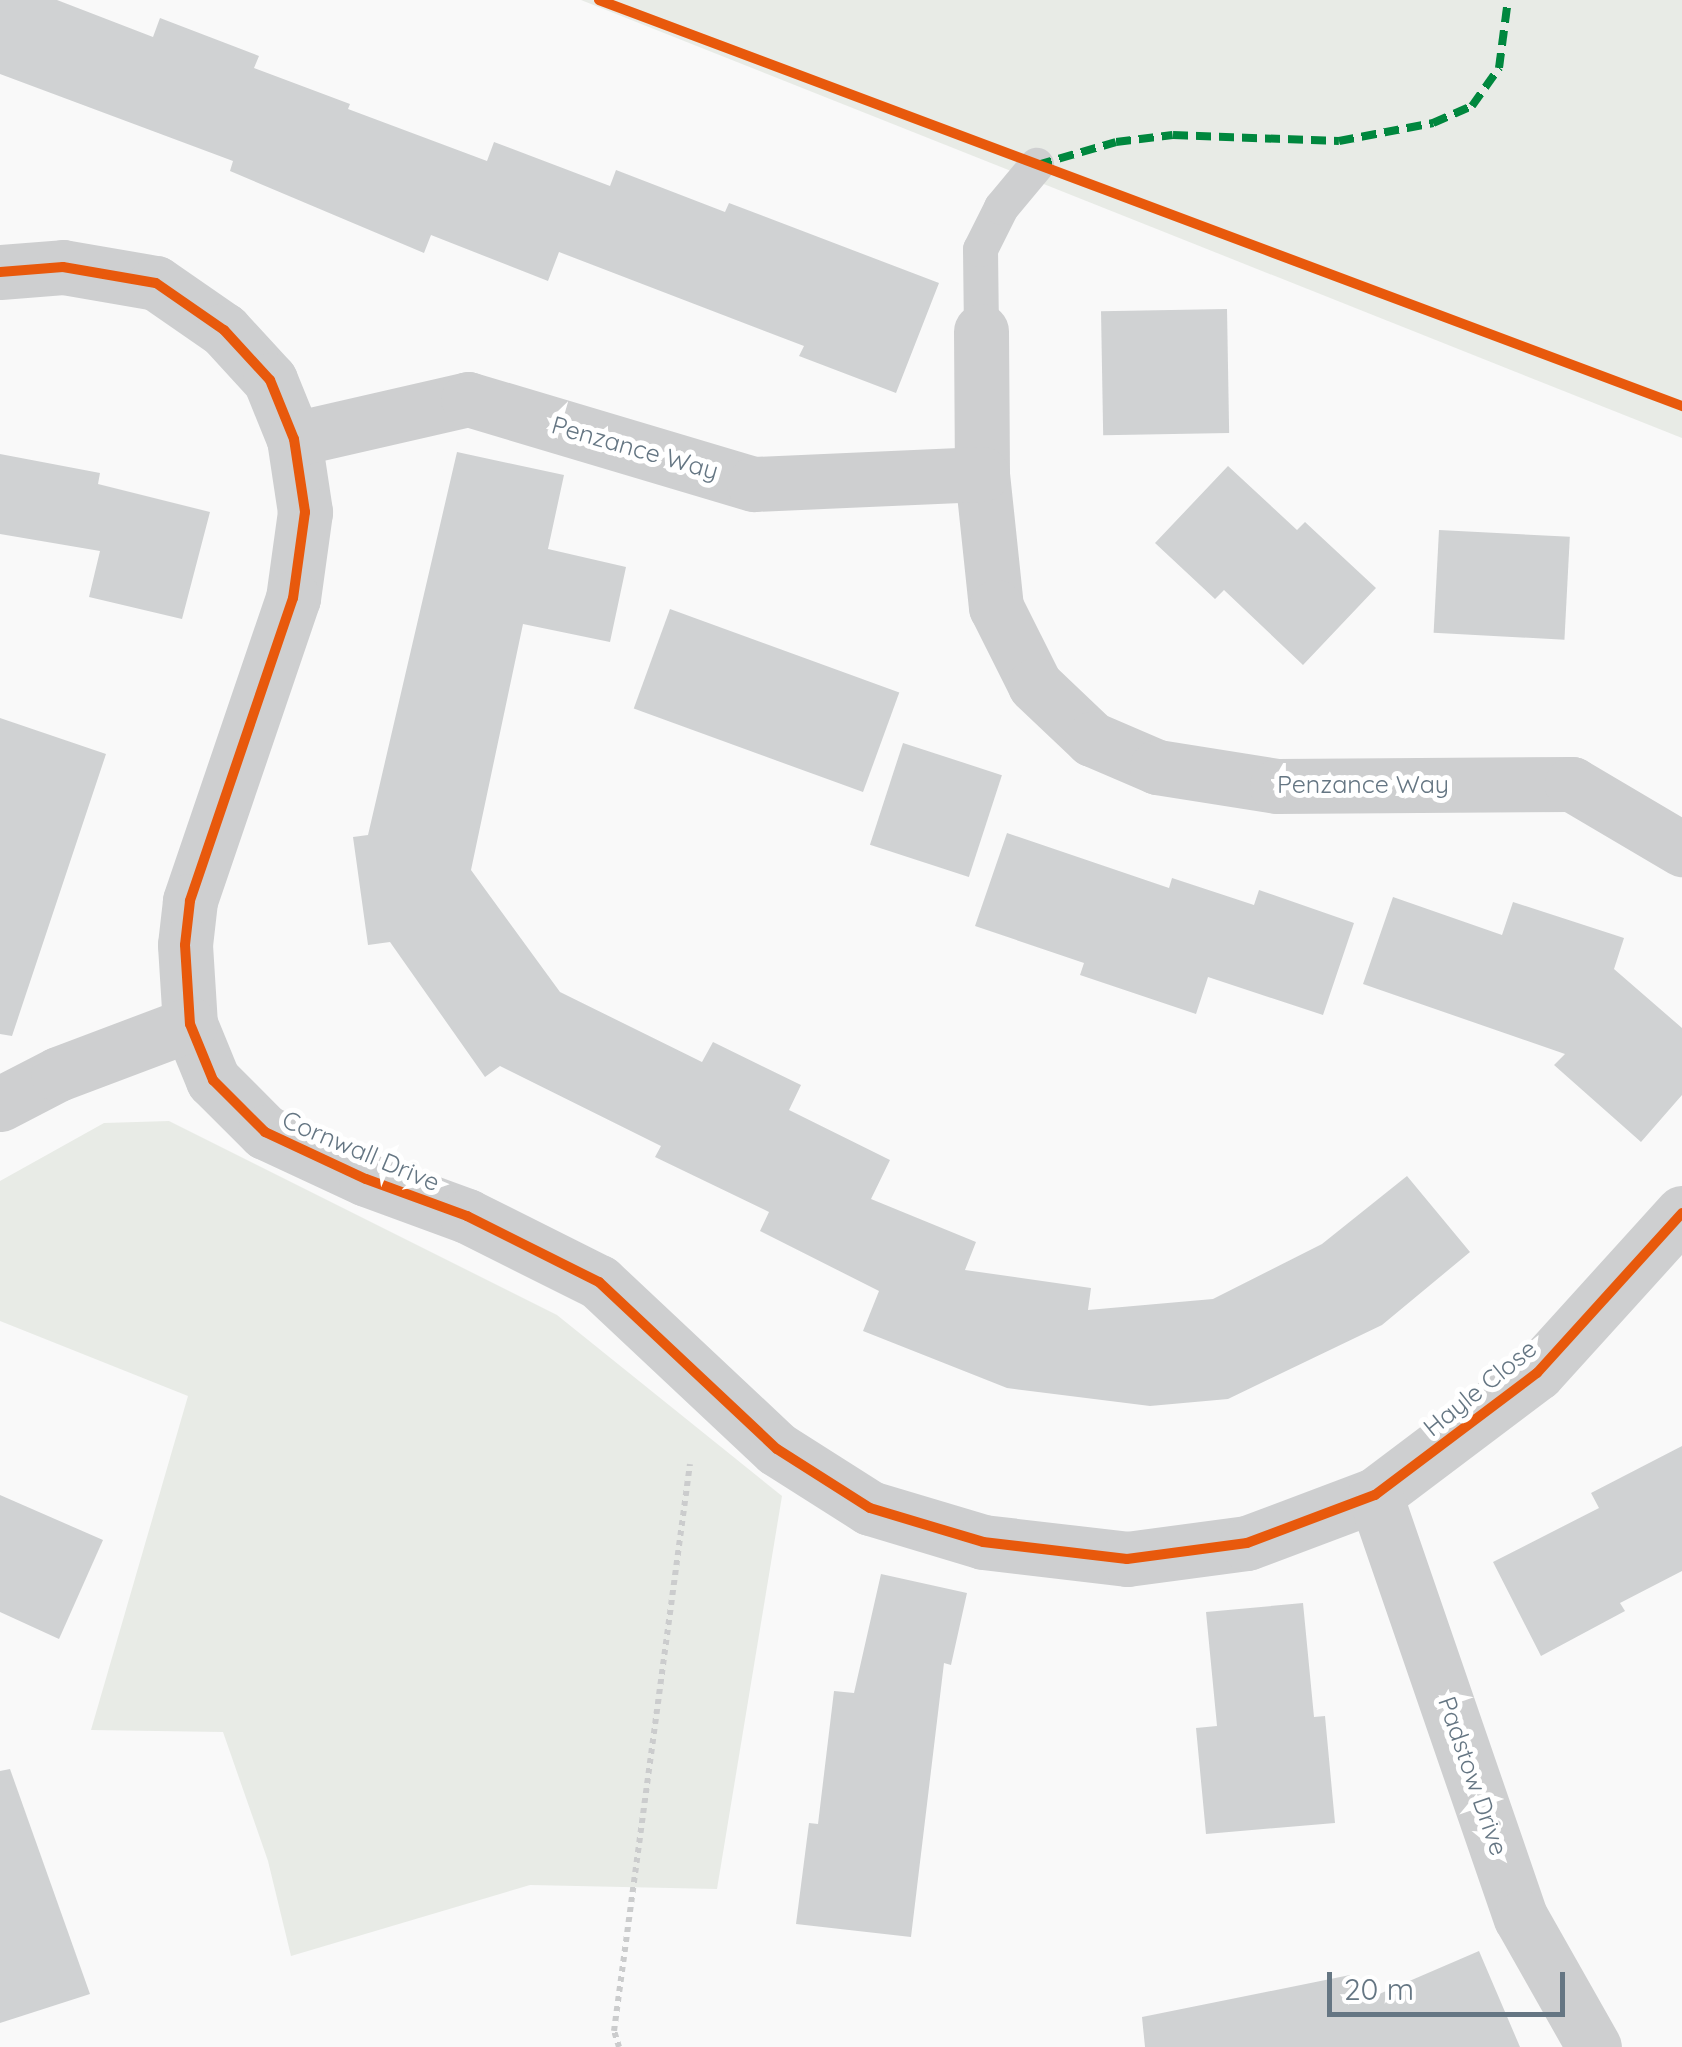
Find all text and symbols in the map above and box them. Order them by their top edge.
street label: Penzance Way [548,410,722,486]
street label: Penzance Way [1277,769,1449,799]
street label: Cornwall Drive [278,1104,444,1198]
street label: Hayle Close [1417,1333,1543,1443]
street label: Padstow Drive [1432,1693,1514,1859]
scale bar [1332,1952,1570,2014]
text: 20 m [1344,1970,1414,2008]

